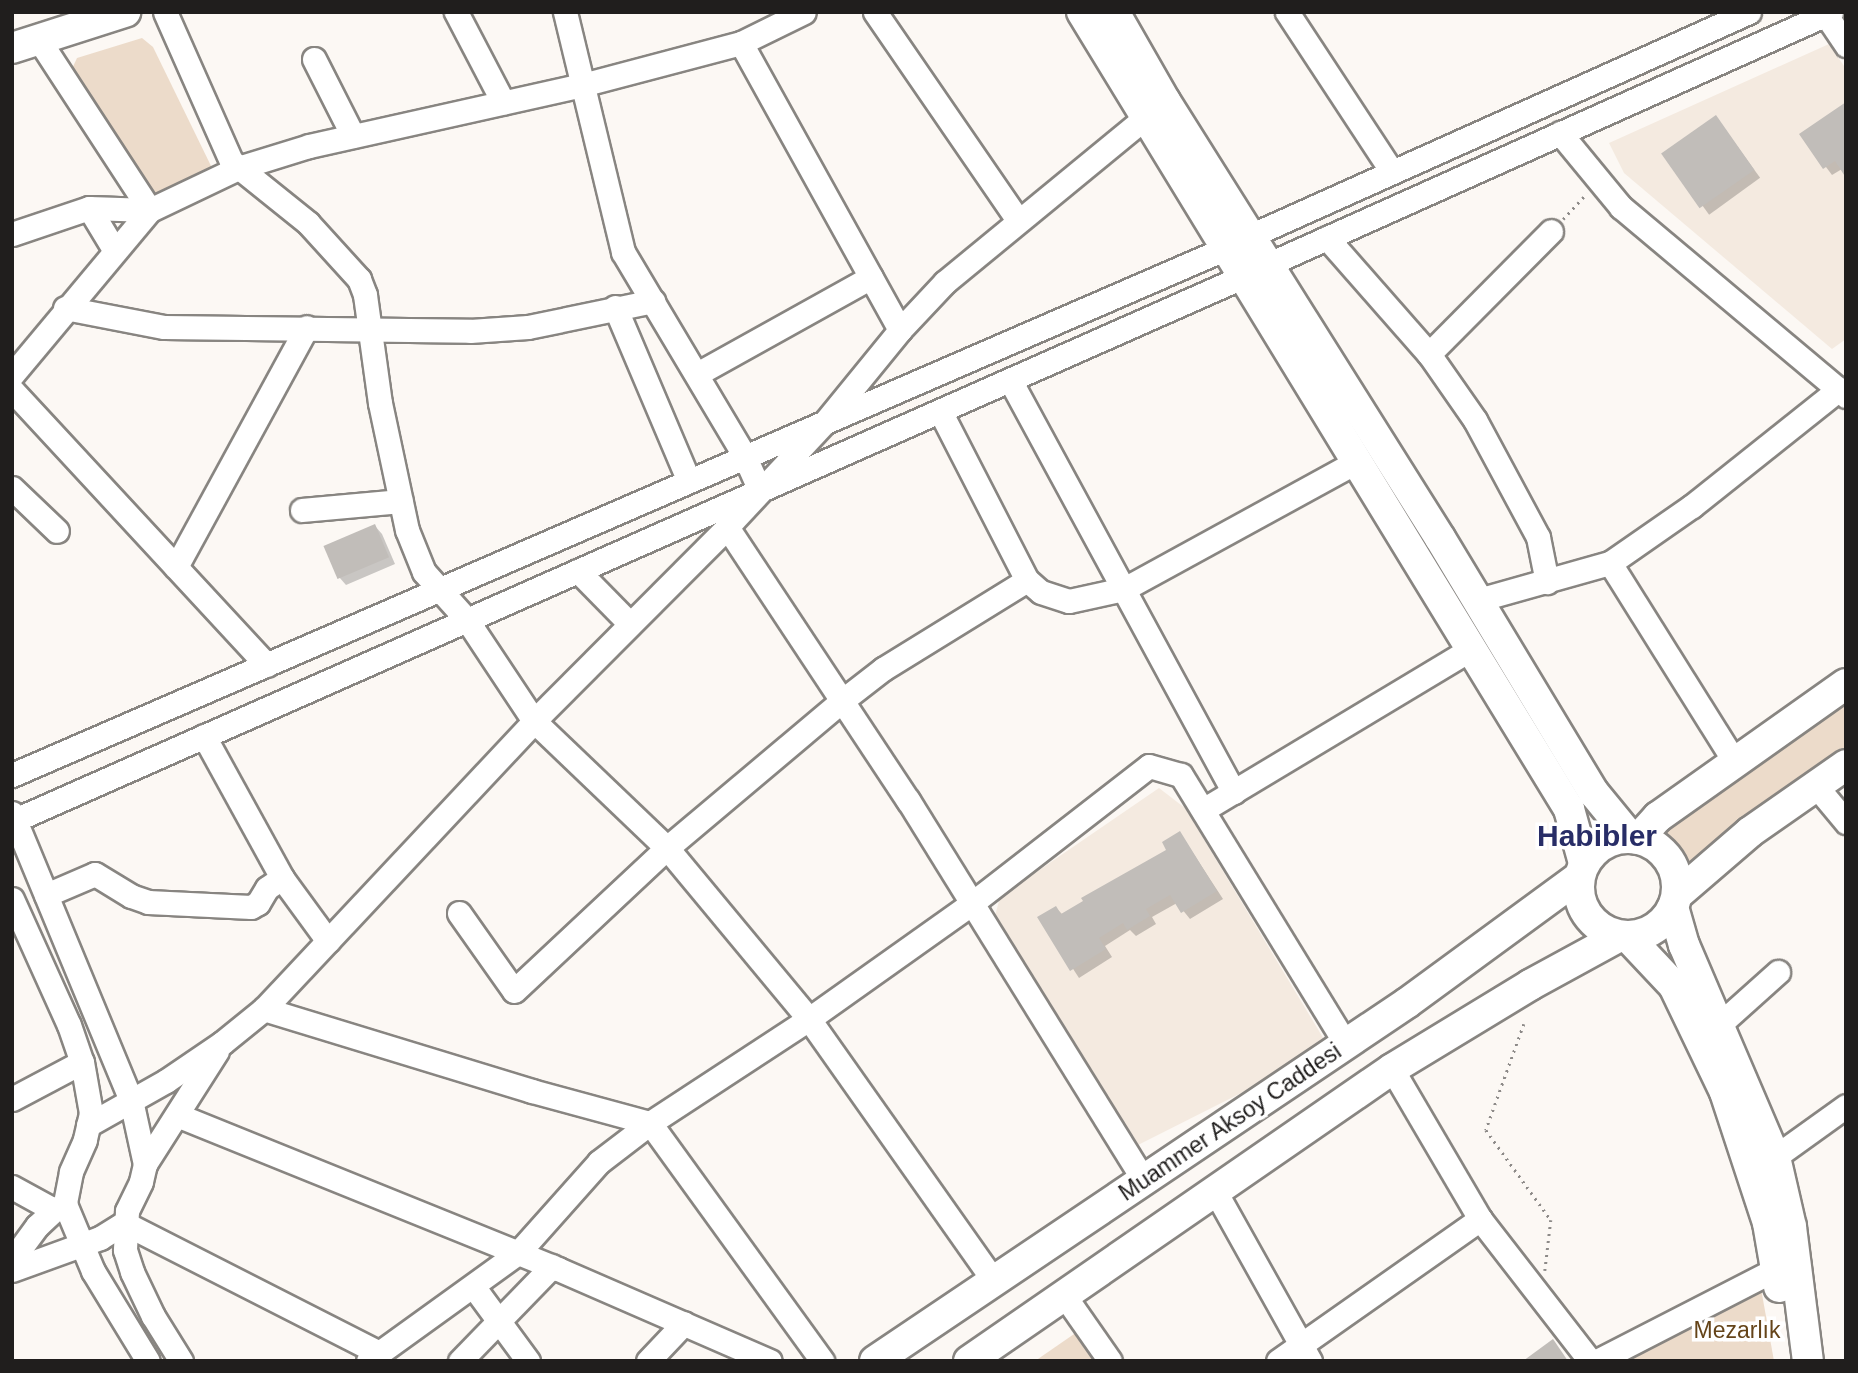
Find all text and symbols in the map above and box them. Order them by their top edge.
district label: Habibler [1537,818,1657,854]
street label: Muammer Aksoy Caddesi [1113,1037,1347,1207]
park label: Mezarlık [1694,1316,1780,1344]

